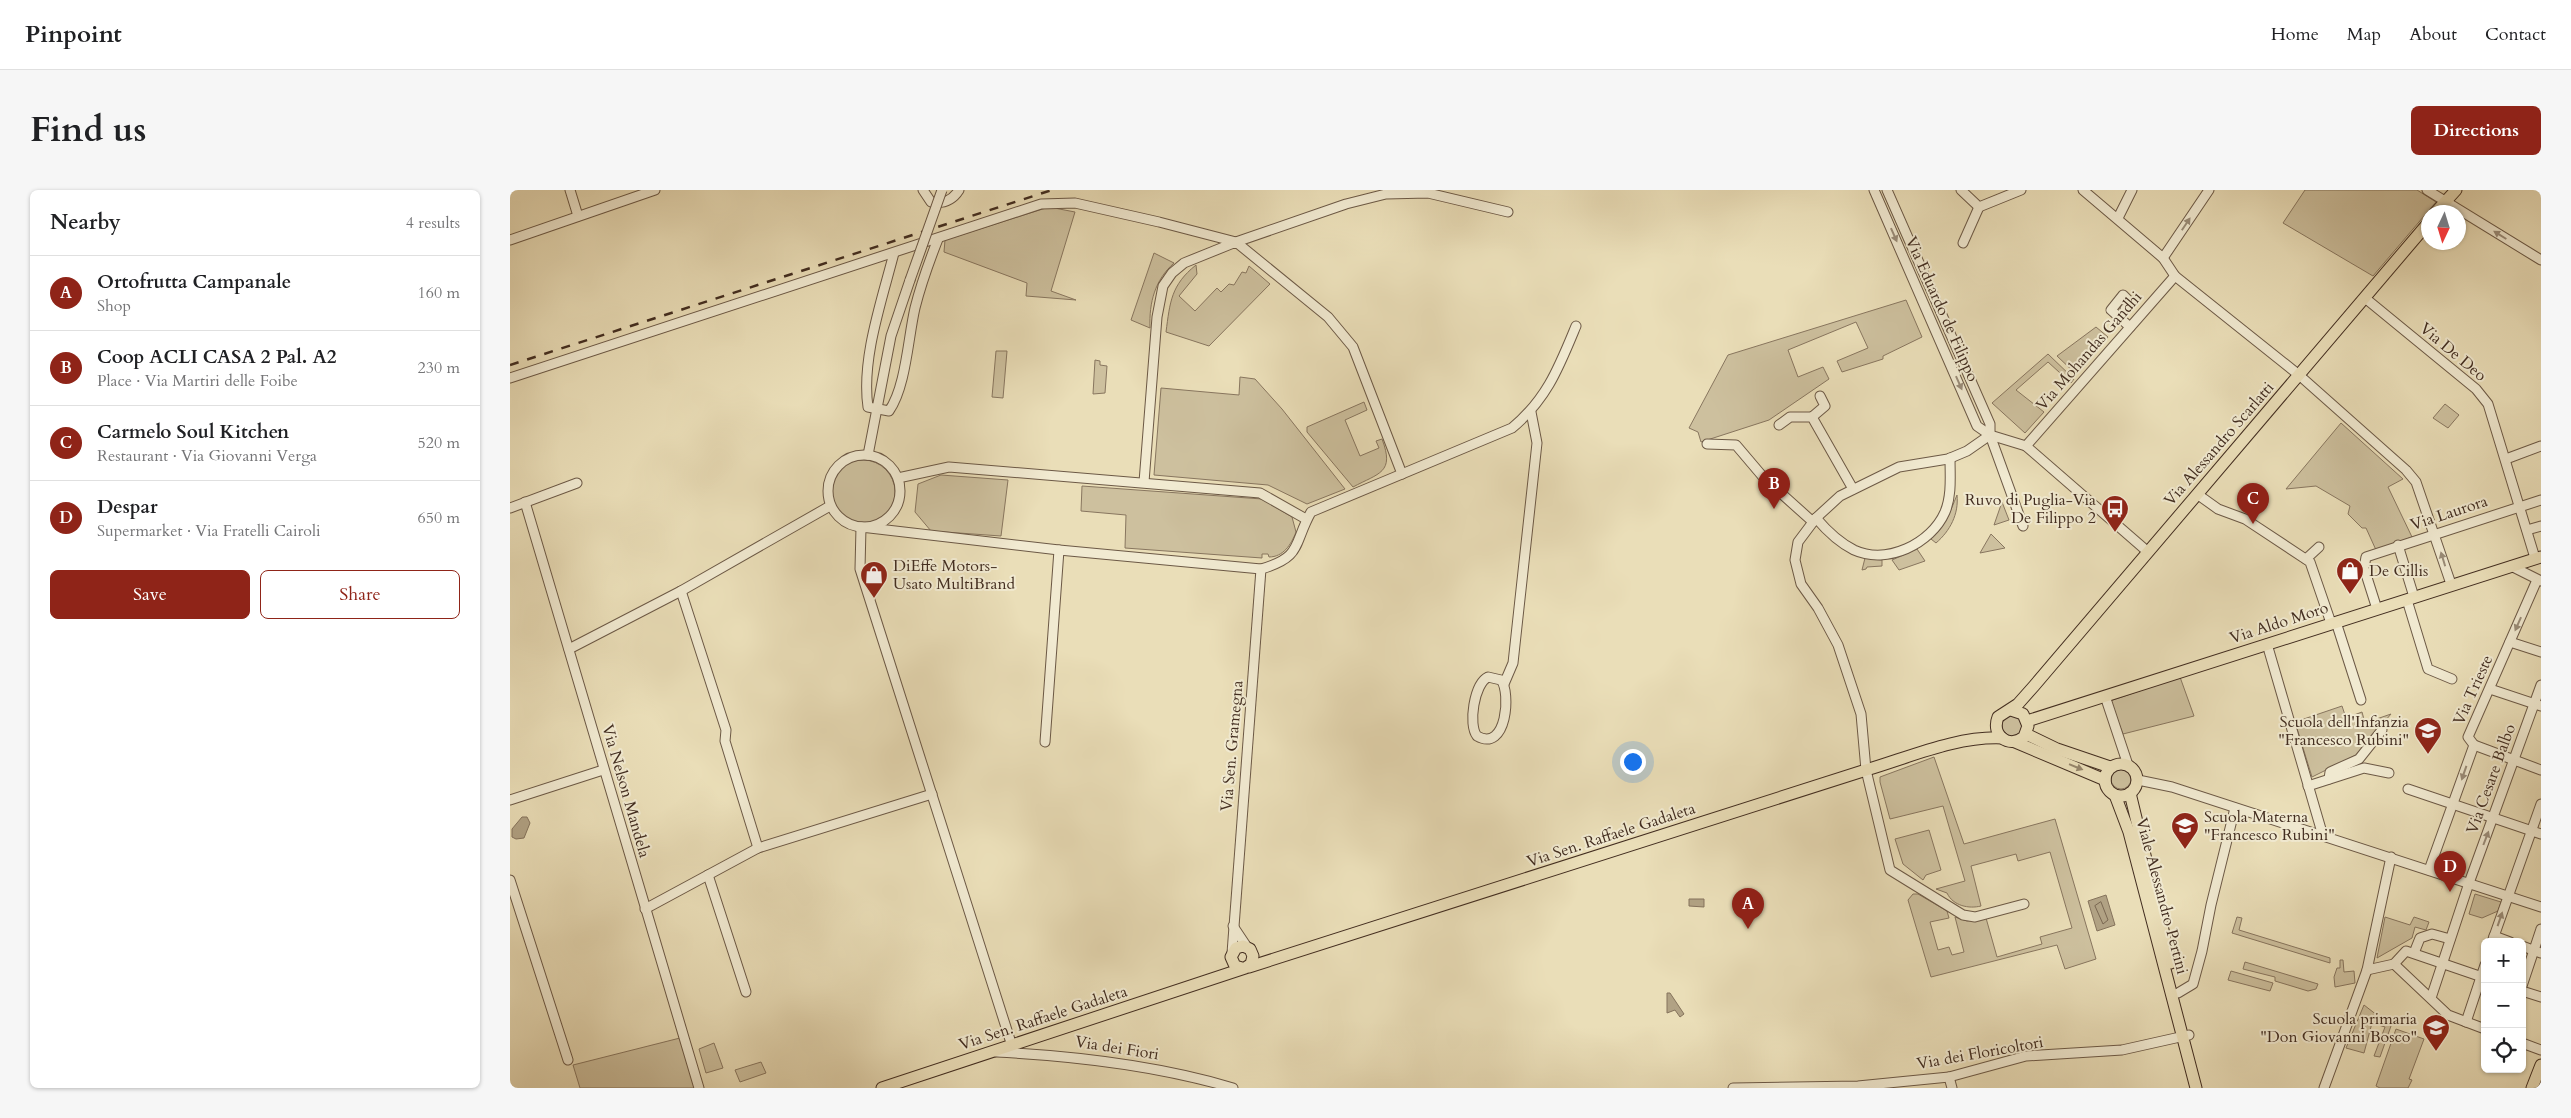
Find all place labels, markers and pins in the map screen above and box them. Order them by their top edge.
pin: B [1758,468,1790,509]
pin: C [2237,483,2269,524]
place label: Ruvo di Puglia-Via De Filippo 2 [1965,489,2096,529]
bus stop icon: Ruvo di Puglia-Via De Filippo 2 [2100,494,2130,533]
place label: DiEffe Motors- Usato MultiBrand [893,555,1016,595]
shop icon: De Cillis [2335,556,2365,595]
shop icon: DiEffe Motors- Usato MultiBrand [859,560,889,599]
place label: De Cillis [2369,560,2428,582]
place label: Scuola dell'Infanzia "Francesco Rubini" [2278,711,2409,751]
school or university icon: Scuola dell'Infanzia "Francesco Rubini" [2413,716,2443,755]
place label: Scuola Materna "Francesco Rubini" [2204,806,2335,846]
school or university icon: Scuola Materna "Francesco Rubini" [2170,811,2200,850]
pin: D [2434,851,2466,892]
pin: A [1732,888,1764,929]
place label: Scuola primaria "Don Giovanni Bosco" [2260,1008,2417,1048]
school or university icon: Scuola primaria "Don Giovanni Bosco" [2421,1013,2451,1052]

